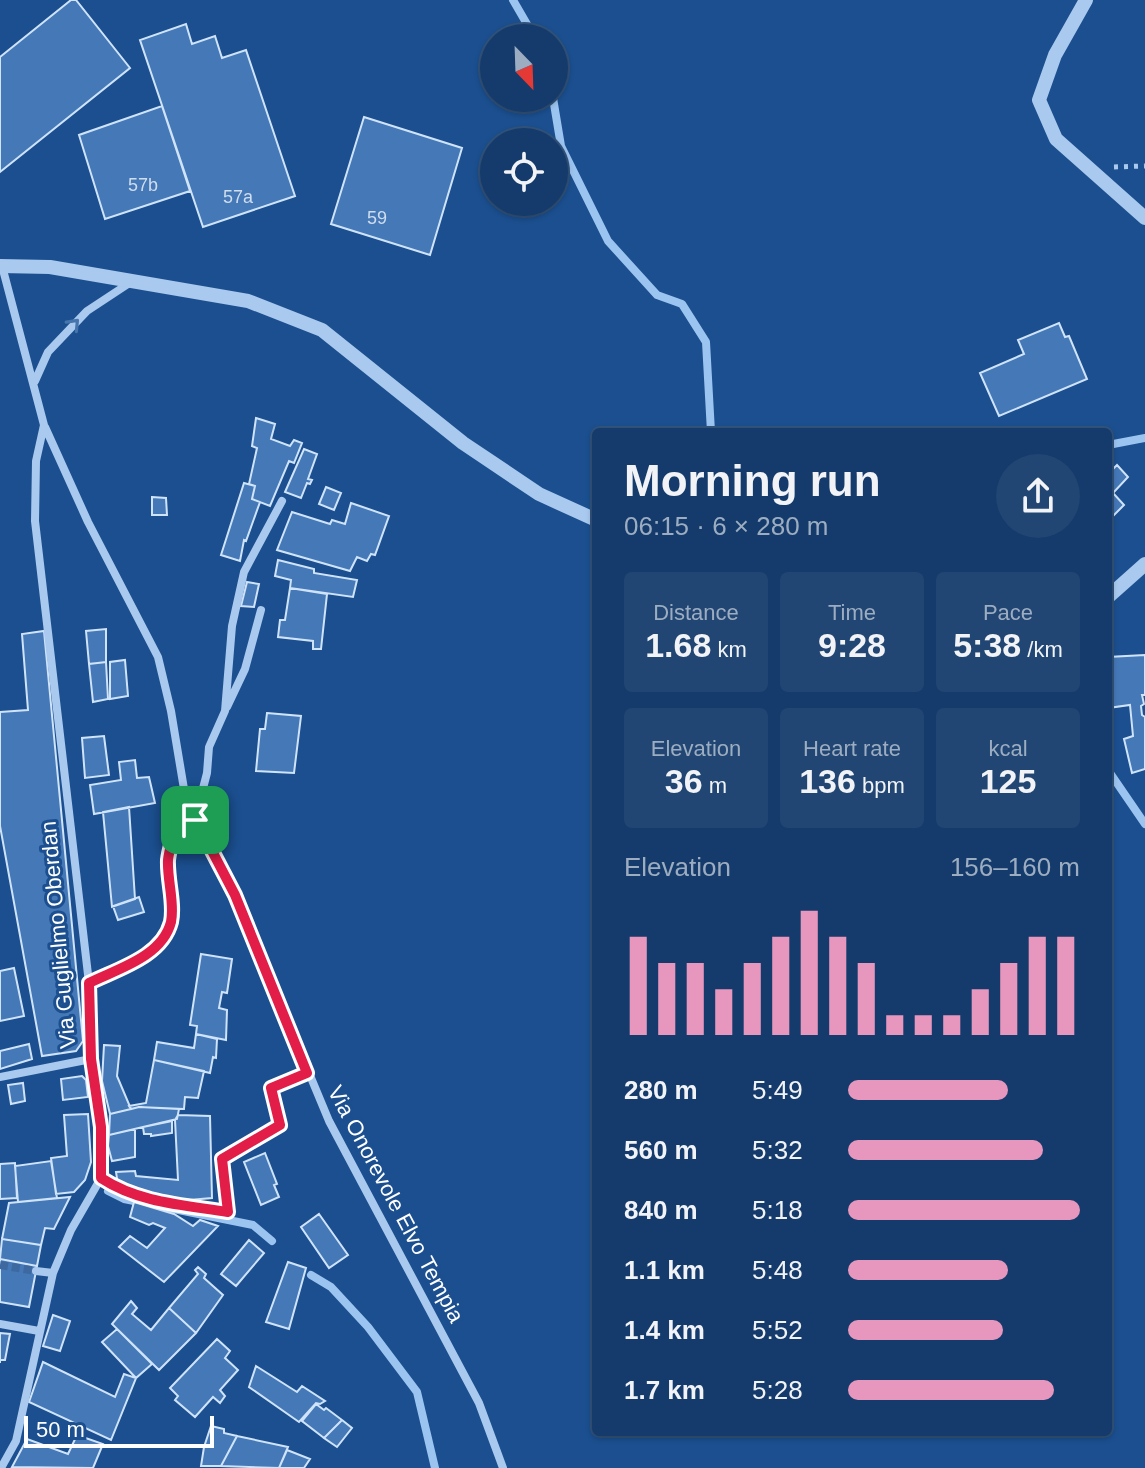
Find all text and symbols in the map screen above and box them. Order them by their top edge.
north arrow [480,24,568,112]
map controls [480,24,568,216]
button: locate [480,128,568,216]
house number: 57b [128,175,158,195]
house number: 57a [223,187,254,207]
house number: 59 [367,208,387,228]
one-way arrow [65,319,80,333]
button: share [996,454,1080,538]
text: Morning run [624,456,881,505]
text: 06:15 · 6 × 280 m [624,511,829,541]
text: Distance [653,600,739,625]
text: Time [828,600,876,625]
text: Pace [983,600,1033,625]
text: 1.68 [645,626,711,664]
text: 9:28 [818,626,886,664]
text: 5:38 [953,626,1021,664]
text: km [711,637,747,662]
text: /km [1021,637,1063,662]
text: Elevation [651,736,741,761]
text: Heart rate [803,736,901,761]
text: kcal [988,736,1028,761]
text: 36 [665,762,703,800]
text: 136 [799,762,856,800]
text: 125 [980,762,1036,800]
text: m [703,773,727,798]
text: bpm [856,773,905,798]
pin [161,786,229,854]
icon: arrive [173,798,217,842]
street label: Via Guglielmo Oberdan [36,820,80,1050]
text: Elevation [624,852,731,882]
text: 156–160 m [950,852,1080,882]
text: 280 m [624,1075,698,1105]
text: 5:49 [752,1075,803,1105]
street label: Via Onorevole Elvo Tempia [323,1081,469,1327]
text: 560 m [624,1135,698,1165]
text: 5:32 [752,1135,803,1165]
text: 840 m [624,1195,698,1225]
text: 5:18 [752,1195,803,1225]
text: 1.1 km [624,1255,705,1285]
text: 5:48 [752,1255,803,1285]
text: 1.4 km [624,1315,705,1345]
text: 5:52 [752,1315,803,1345]
text: 1.7 km [624,1375,705,1405]
text: 5:28 [752,1375,803,1405]
scale bar [24,1412,214,1448]
text: 50 m [36,1417,85,1442]

